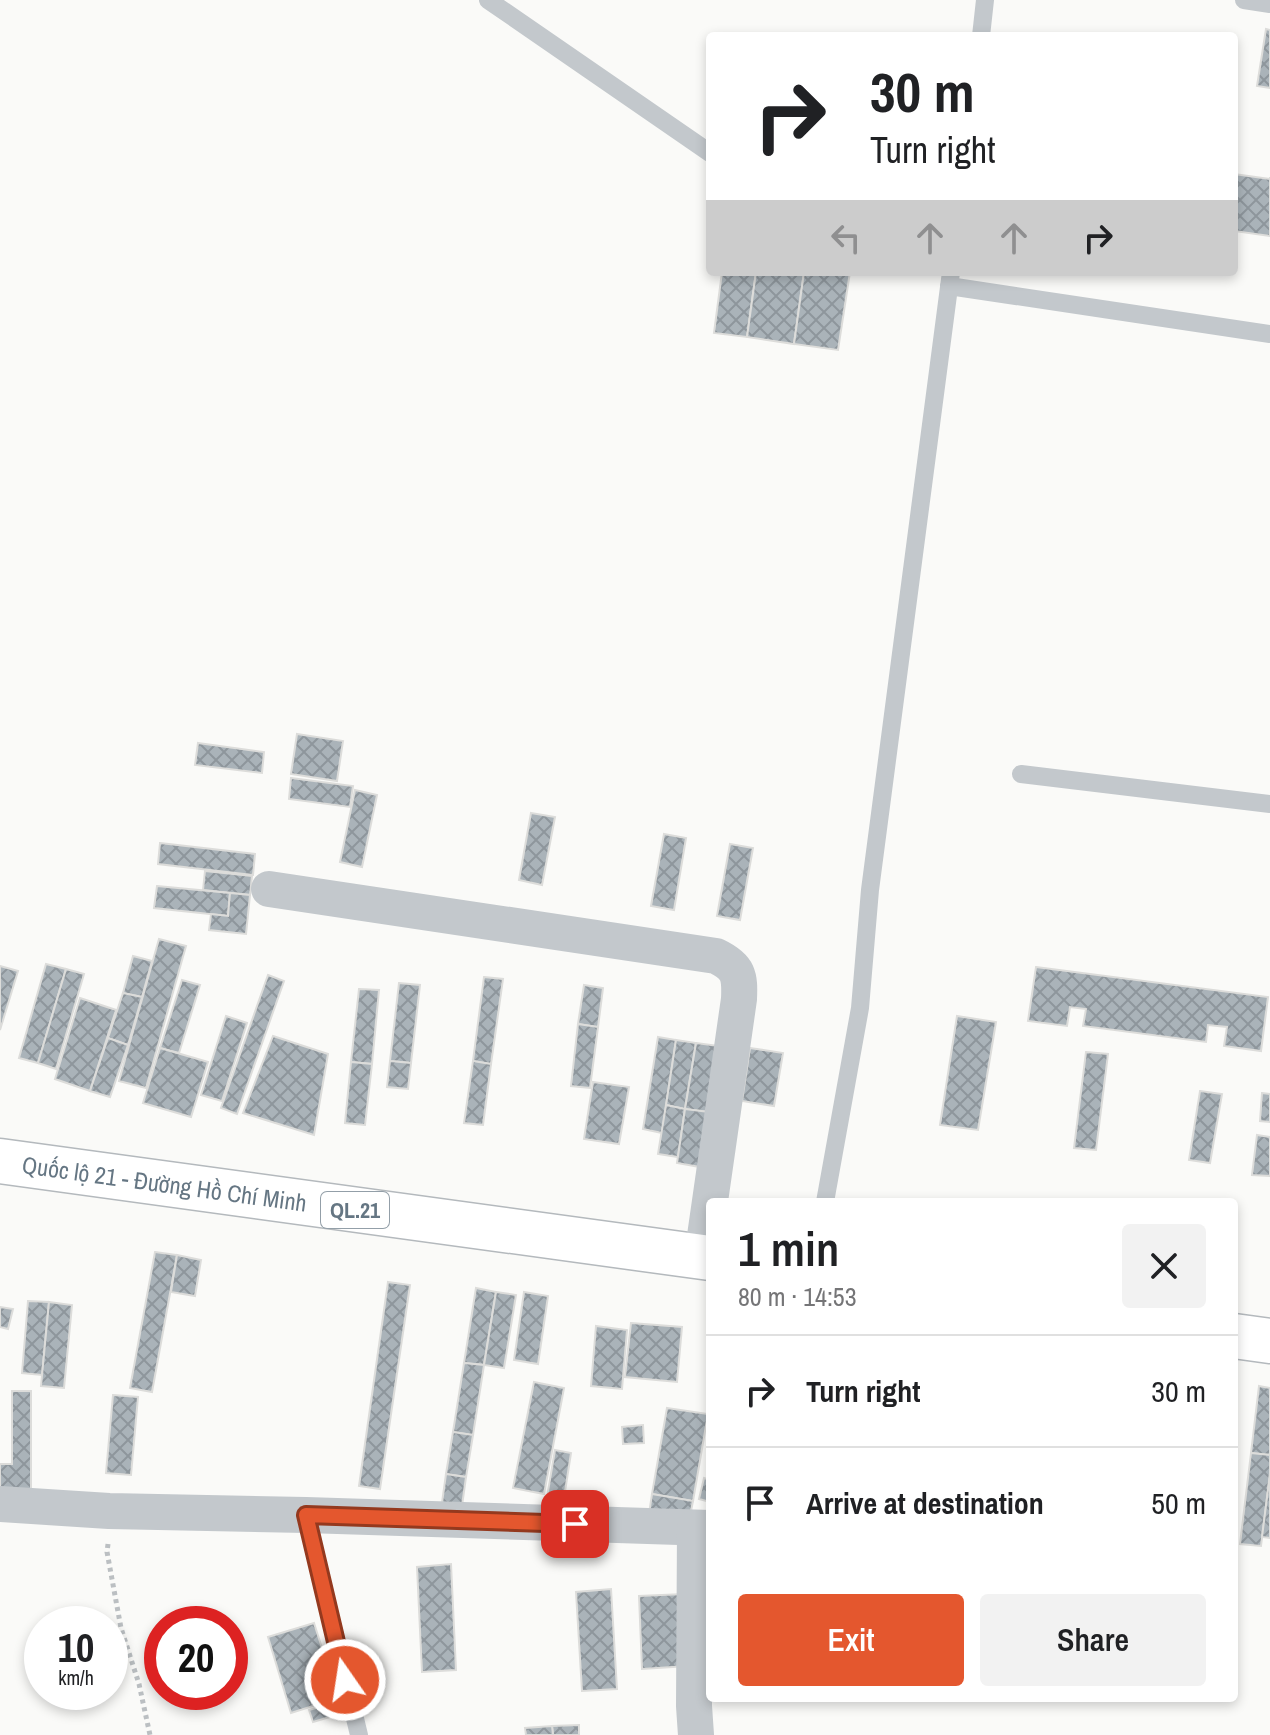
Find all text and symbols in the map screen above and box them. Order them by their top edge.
text: 30 m [870,54,975,129]
icon: right [738,64,842,168]
text: Turn right [870,126,995,174]
icon: left [824,216,868,260]
icon: ahead [908,216,952,260]
icon: ahead [992,216,1036,260]
icon: right [1076,216,1120,260]
street label: Quốc lộ 21 - Đường Hồ Chí Minh [20,1148,309,1219]
road number: QL.21 [321,1192,389,1228]
text: 1 min [738,1216,839,1281]
button: close [1122,1224,1206,1308]
text: 80 m · 14:53 [738,1279,857,1314]
icon: right [738,1369,782,1413]
text: Turn right [806,1371,920,1411]
text: 30 m [1151,1371,1206,1411]
icon: arrive [738,1481,782,1525]
text: Arrive at destination [806,1483,1044,1523]
text: 50 m [1151,1483,1206,1523]
pin [541,1490,609,1558]
icon: arrive [553,1502,597,1546]
button: Exit [738,1594,964,1686]
button: Share [980,1594,1206,1686]
speed limit sign: 20 [144,1606,248,1710]
text: 10 [58,1621,94,1674]
position arrow [303,1638,387,1722]
text: km/h [58,1664,94,1691]

